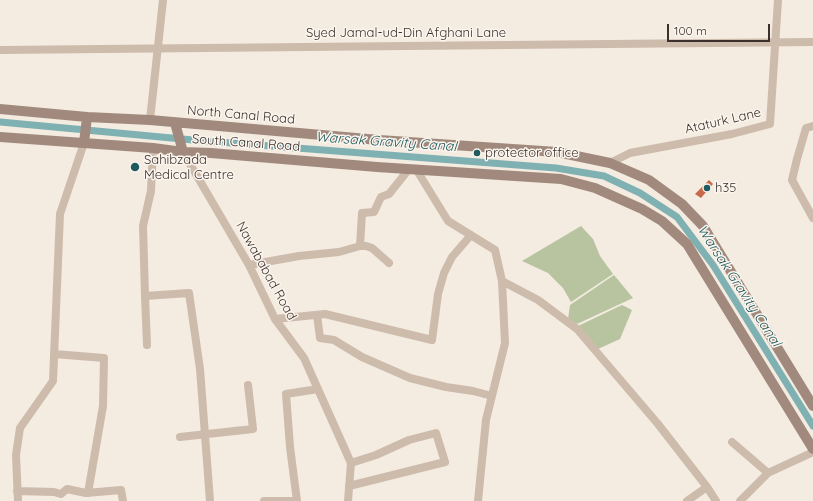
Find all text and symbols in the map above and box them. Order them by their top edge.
scale bar [669,16,772,42]
text: 100 m [674,23,707,38]
street label: Syed Jamal-ud-Din Afghani Lane [306,25,506,41]
street label: North Canal Road [186,103,296,127]
street label: Ataturk Lane [683,105,763,137]
water label: Warsak Gravity Canal [315,129,457,155]
street label: South Canal Road [191,131,301,155]
place label: protector office [485,145,579,161]
marker: protector office [472,148,482,158]
place label: Sahibzada Medical Centre [144,152,234,183]
marker: Sahibzada Medical Centre [129,161,141,173]
place label: h35 [715,180,736,196]
marker: h35 [702,183,712,193]
street label: Nawababad Road [232,219,300,323]
water label: Warsak Gravity Canal [693,222,785,350]

